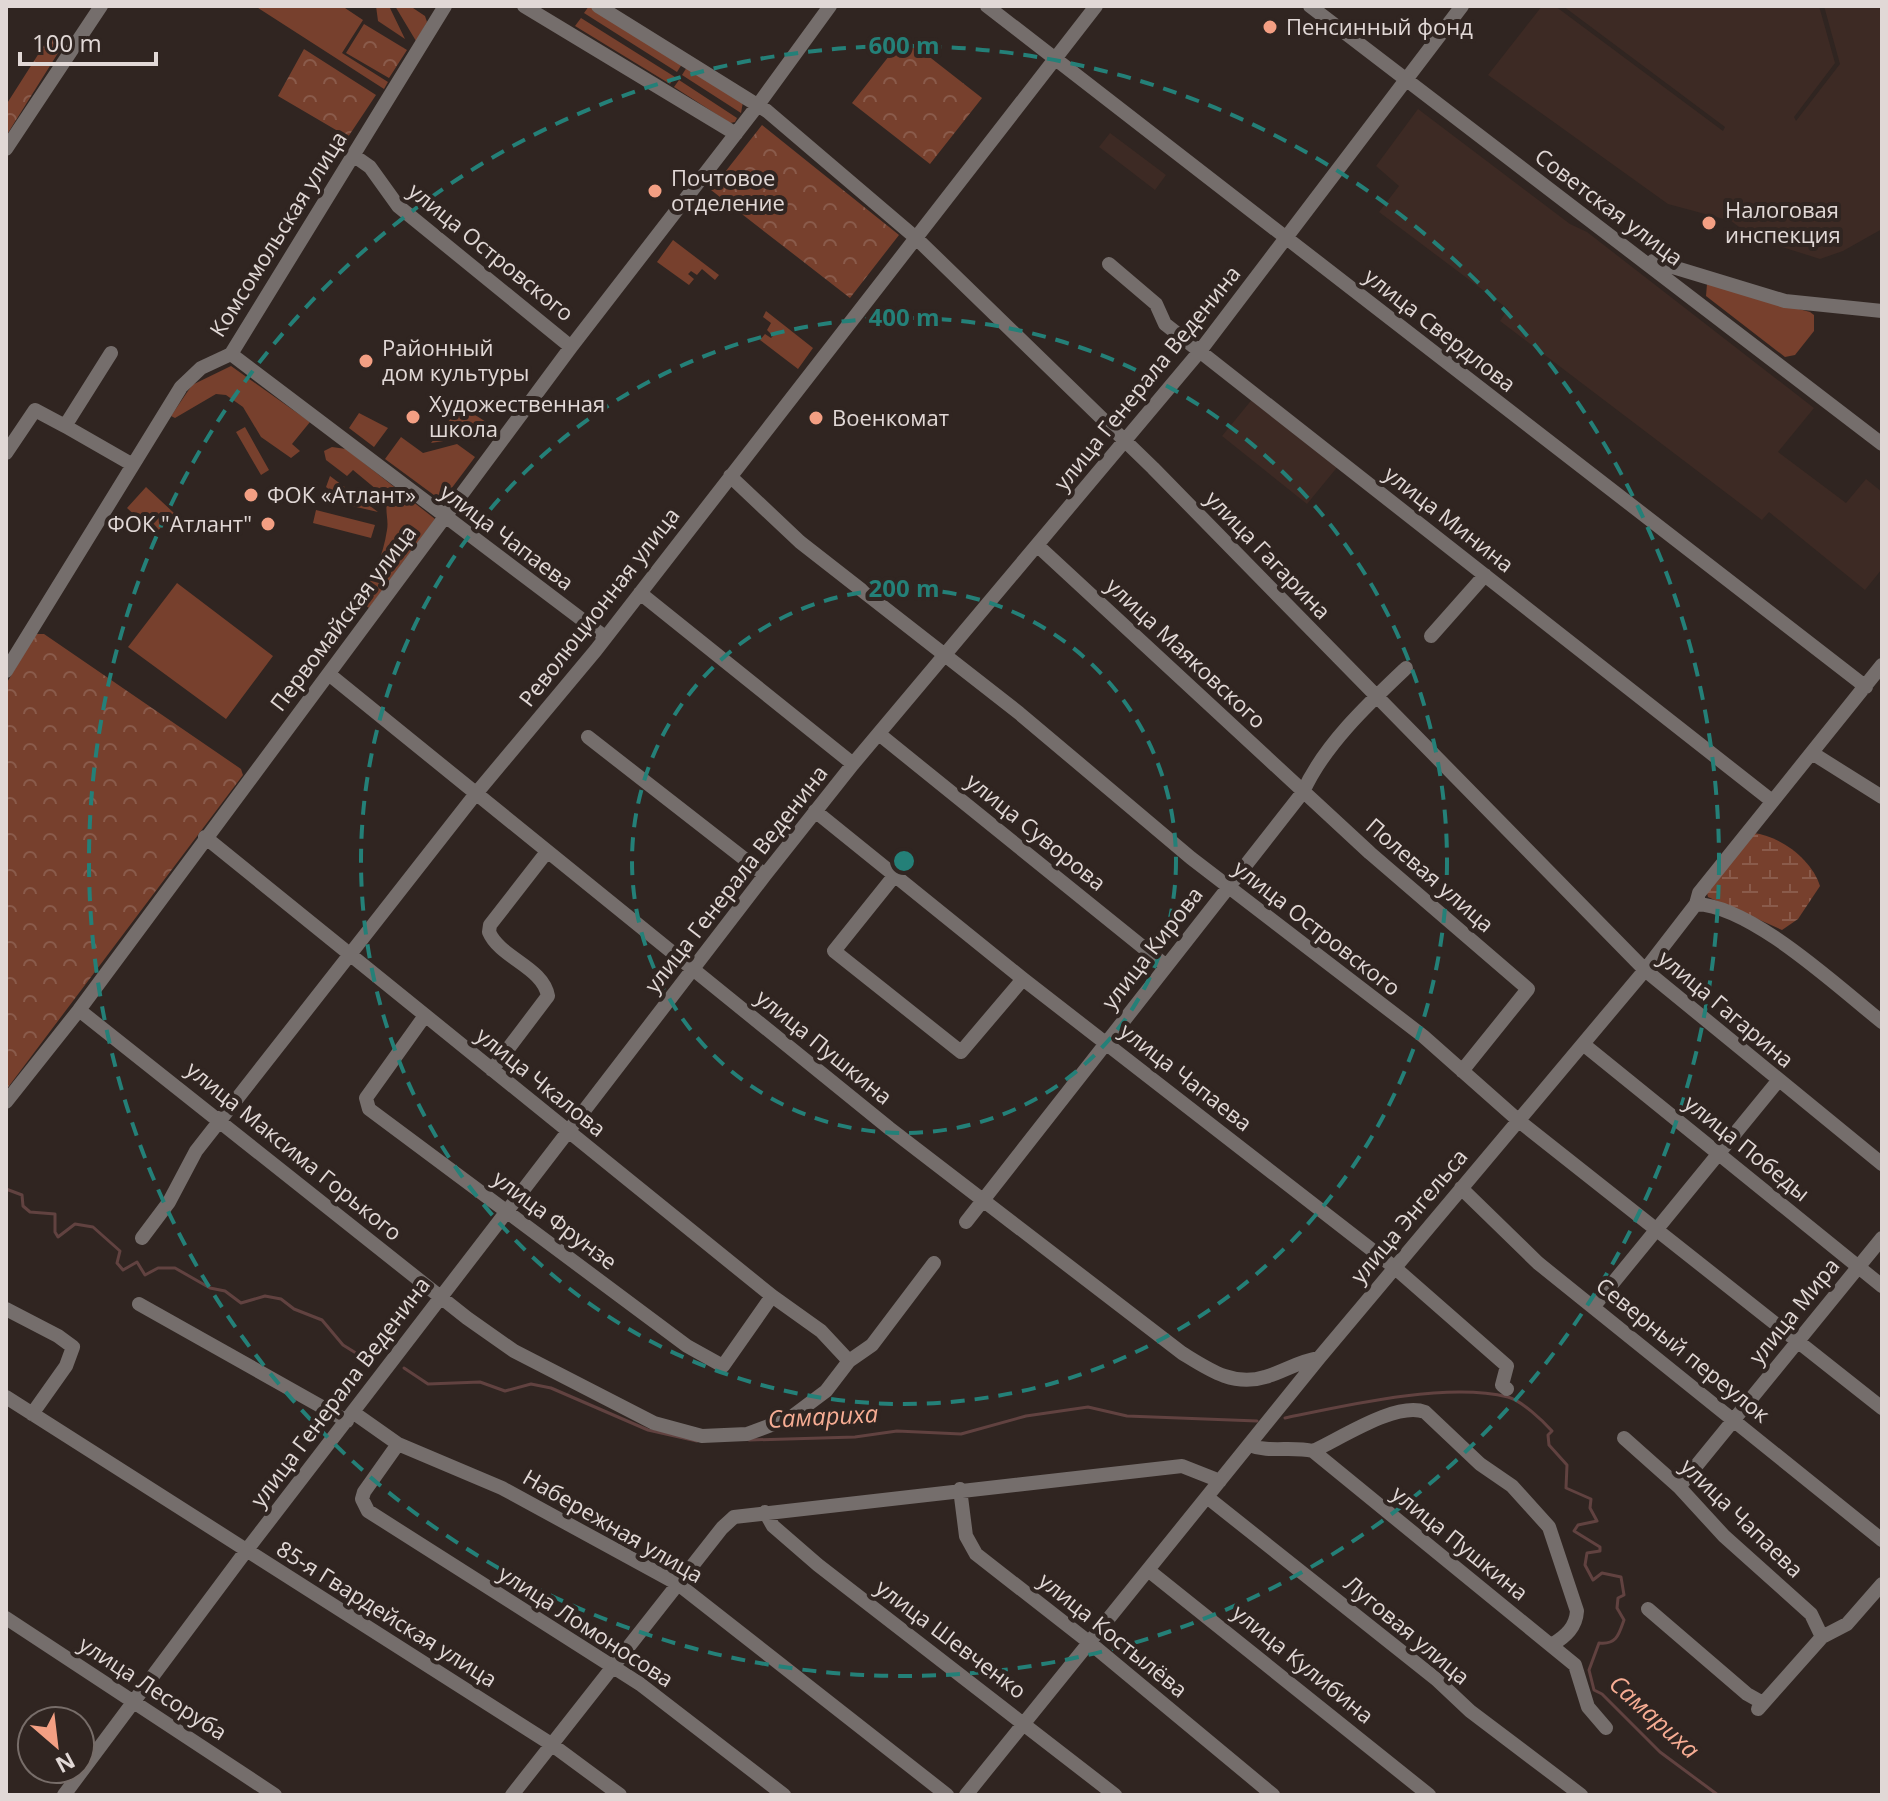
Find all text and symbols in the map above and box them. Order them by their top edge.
place label: Пенсинный фонд [1286,11,1473,41]
scale bar [20,16,156,66]
marker: Пенсинный фонд [1261,18,1279,36]
text: 100 m [32,26,102,59]
text: 600 m [869,28,939,61]
street label: Комсомольская улица [202,125,353,342]
street label: Советская улица [1529,141,1690,272]
place label: Почтовое отделение [671,162,785,217]
street label: улица Островского [403,175,581,327]
marker: Почтовое отделение [646,182,664,200]
place label: Налоговая инспекция [1725,194,1841,249]
marker: Налоговая инспекция [1700,214,1718,232]
street label: улица Генерала Веденина [1046,259,1246,496]
street label: улица Свердлова [1359,260,1523,398]
text: 400 m [869,300,939,333]
place label: Районный дом культуры [382,332,529,387]
marker: Районный дом культуры [357,352,375,370]
place label: Художественная школа [429,388,605,443]
place label: Военкомат [832,402,949,432]
marker: Художественная школа [404,408,422,426]
marker: Военкомат [807,409,825,427]
street label: улица Минина [1378,458,1521,578]
street label: улица Чапаева [435,476,580,596]
place label: ФОК «Атлант» [267,479,416,509]
street label: улица Гагарина [1199,483,1338,625]
marker: ФОК «Атлант» [242,486,260,504]
street label: Революционная улица [511,501,685,712]
place label: ФОК "Атлант" [107,508,252,538]
marker: ФОК "Атлант" [259,515,277,533]
street label: Первомайская улица [262,518,422,717]
street label: улица Маяковского [1100,570,1273,734]
text: 200 m [869,571,939,604]
street label: улица Генерала Веденина [637,758,834,998]
street label: улица Суворова [961,766,1113,897]
street label: Полевая улица [1360,810,1501,938]
centre of rings [890,847,918,875]
street label: улица Островского [1228,852,1407,1002]
street label: улица Кирова [1094,880,1209,1015]
street label: улица Гагарина [1653,943,1801,1074]
street label: улица Пушкина [750,982,899,1111]
street label: улица Чапаева [1114,1015,1259,1137]
street label: улица Чкалова [470,1020,613,1143]
street label: улица Максима Горького [180,1054,409,1247]
street label: улица Победы [1679,1087,1817,1207]
street label: улица Энгельса [1343,1142,1473,1289]
street label: улица Фрунзе [487,1163,624,1276]
street label: улица Мира [1741,1251,1845,1370]
street label: улица Генерала Веденина [243,1270,436,1513]
street label: Северный переулок [1591,1270,1777,1429]
water label: Самариха [767,1396,879,1435]
street label: улица Чапаева [1675,1451,1811,1584]
street label: Набережная улица [518,1461,709,1589]
street label: улица Пушкина [1386,1478,1535,1607]
street label: 85-я Гвардейская улица [272,1533,503,1693]
street label: улица Ломоносова [493,1557,680,1693]
street label: улица Костылёва [1033,1565,1194,1704]
street label: Луговая улица [1338,1568,1477,1691]
street label: улица Шевченко [870,1572,1033,1705]
street label: улица Кулибина [1227,1597,1381,1729]
street label: улица Лесоруба [74,1628,233,1746]
water label: Самариха [1603,1667,1707,1765]
north arrow [16,1705,96,1785]
text: N [51,1746,81,1781]

